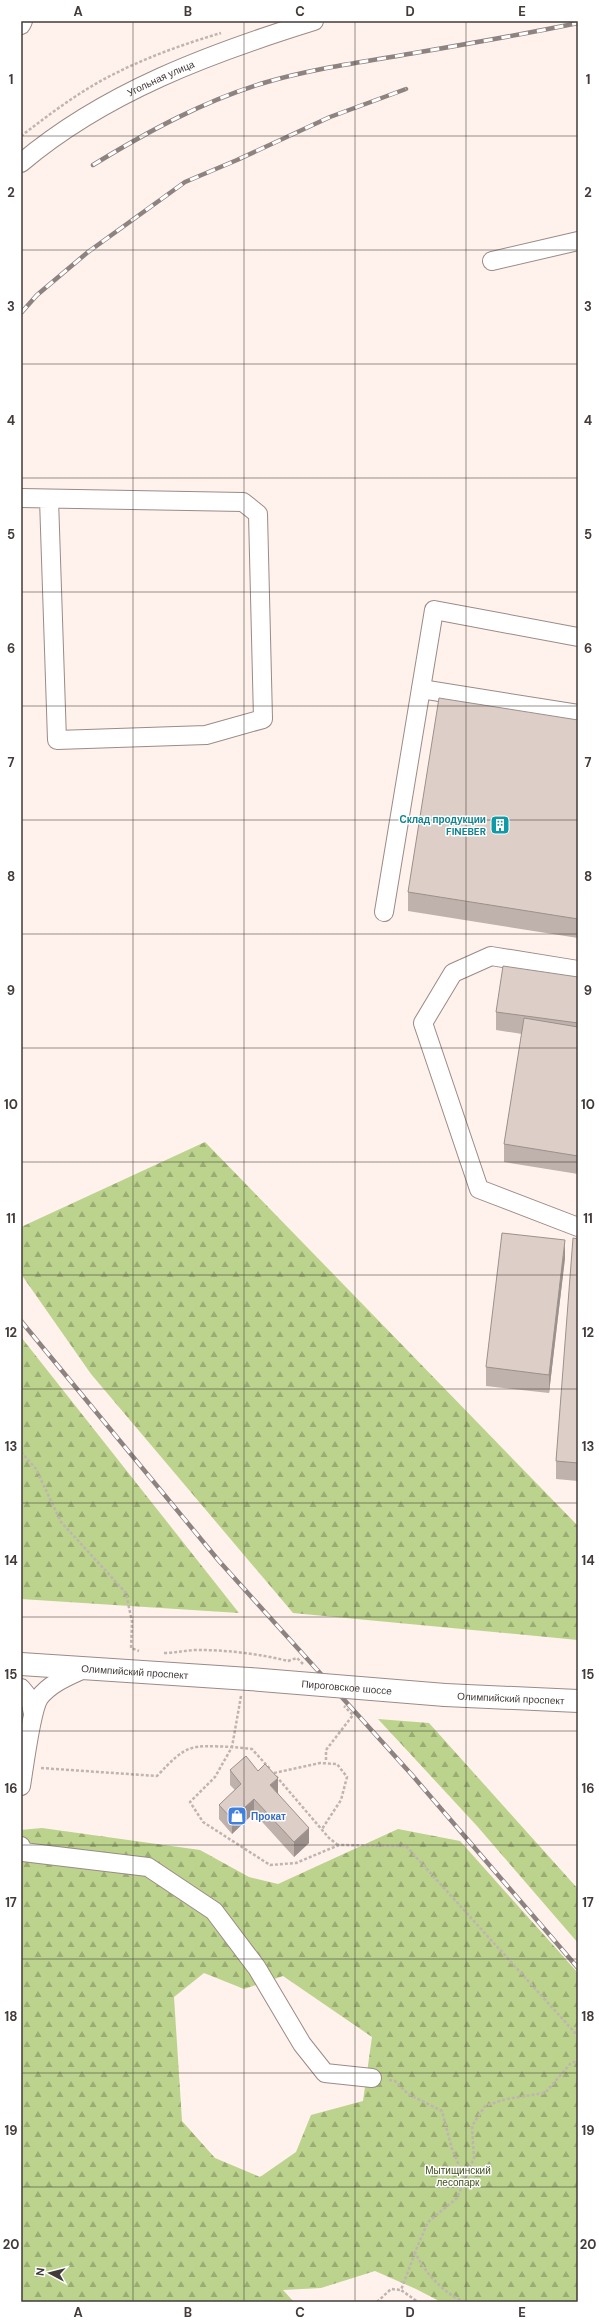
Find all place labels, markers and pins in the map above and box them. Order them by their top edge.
place label: Склад продукции FINEBER [399,813,486,838]
building icon: Склад продукции FINEBER [489,814,511,836]
shop icon: Прокат [226,1805,248,1827]
place label: Прокат [251,1810,286,1823]

